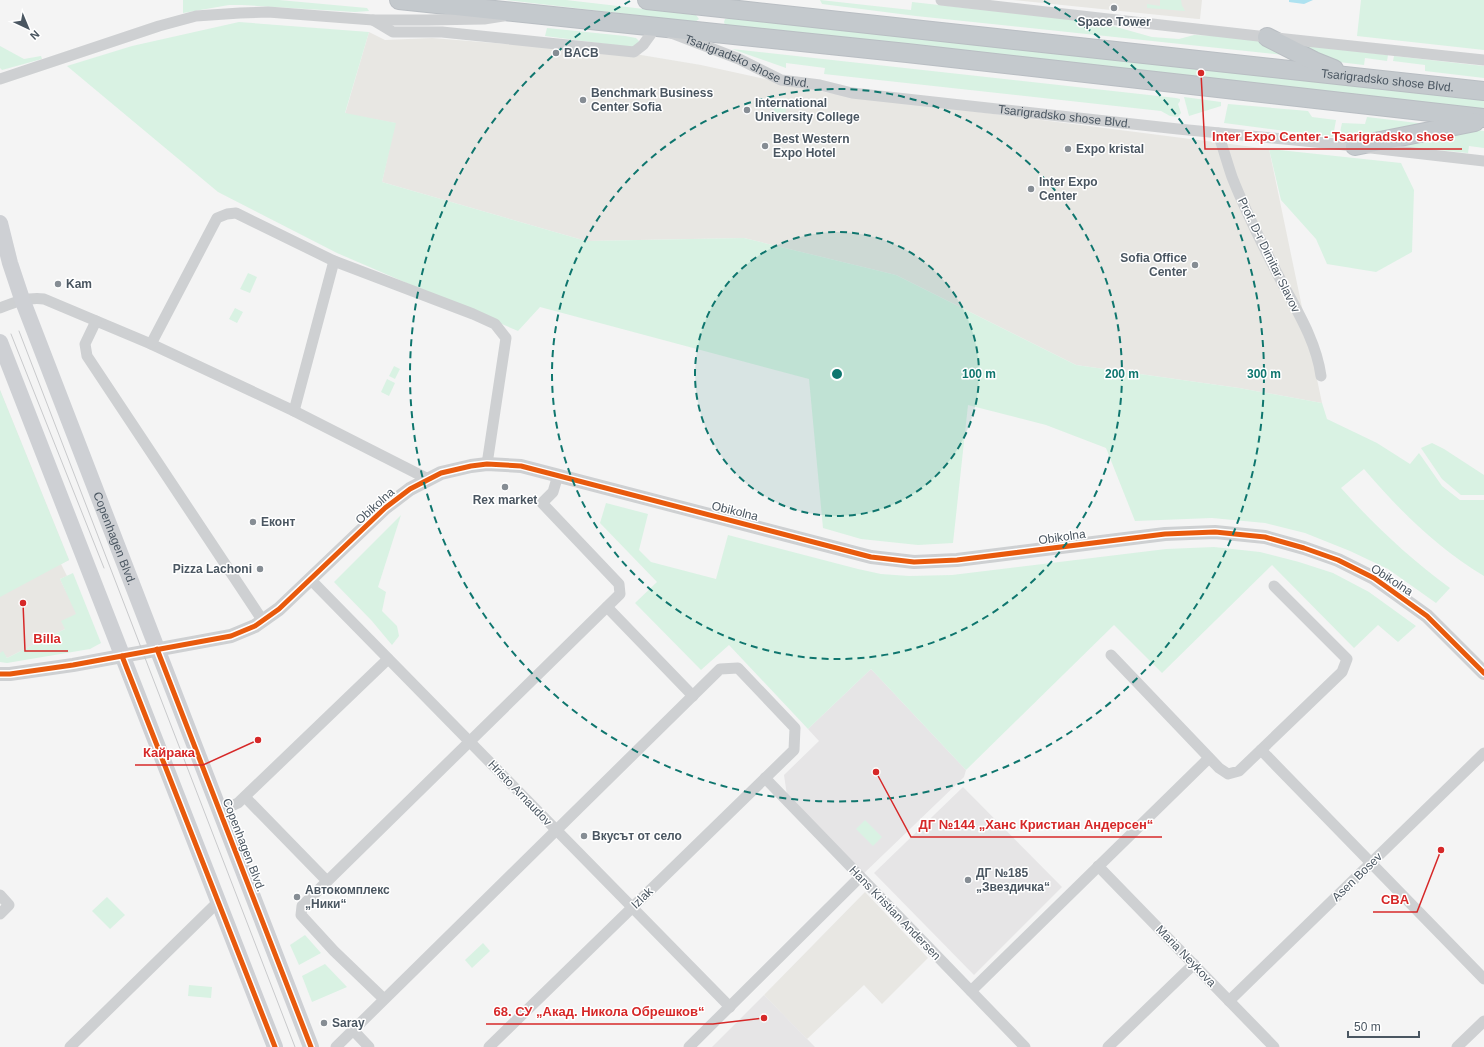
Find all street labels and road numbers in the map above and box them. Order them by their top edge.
street label: Tsarigradsko shose Blvd. [683,32,811,91]
street label: Tsarigradsko shose Blvd. [1320,66,1455,95]
street label: Tsarigradsko shose Blvd. [997,102,1132,131]
street label: Prof. D-r Dimitar Slavov [1235,195,1303,315]
street label: Obikolna [353,485,398,527]
street label: Copenhagen Blvd. [90,490,139,587]
street label: Obikolna [710,498,760,524]
street label: Obikolna [1038,527,1087,547]
street label: Obikolna [1368,561,1416,599]
street label: Hristo Arnaudov [485,757,555,829]
street label: Copenhagen Blvd. [220,796,268,894]
street label: Asen Bosev [1329,850,1385,904]
street label: Hans Kristian Andersen [846,863,944,963]
street label: Izlak [628,884,656,912]
street label: Maria Neykova [1153,922,1219,990]

